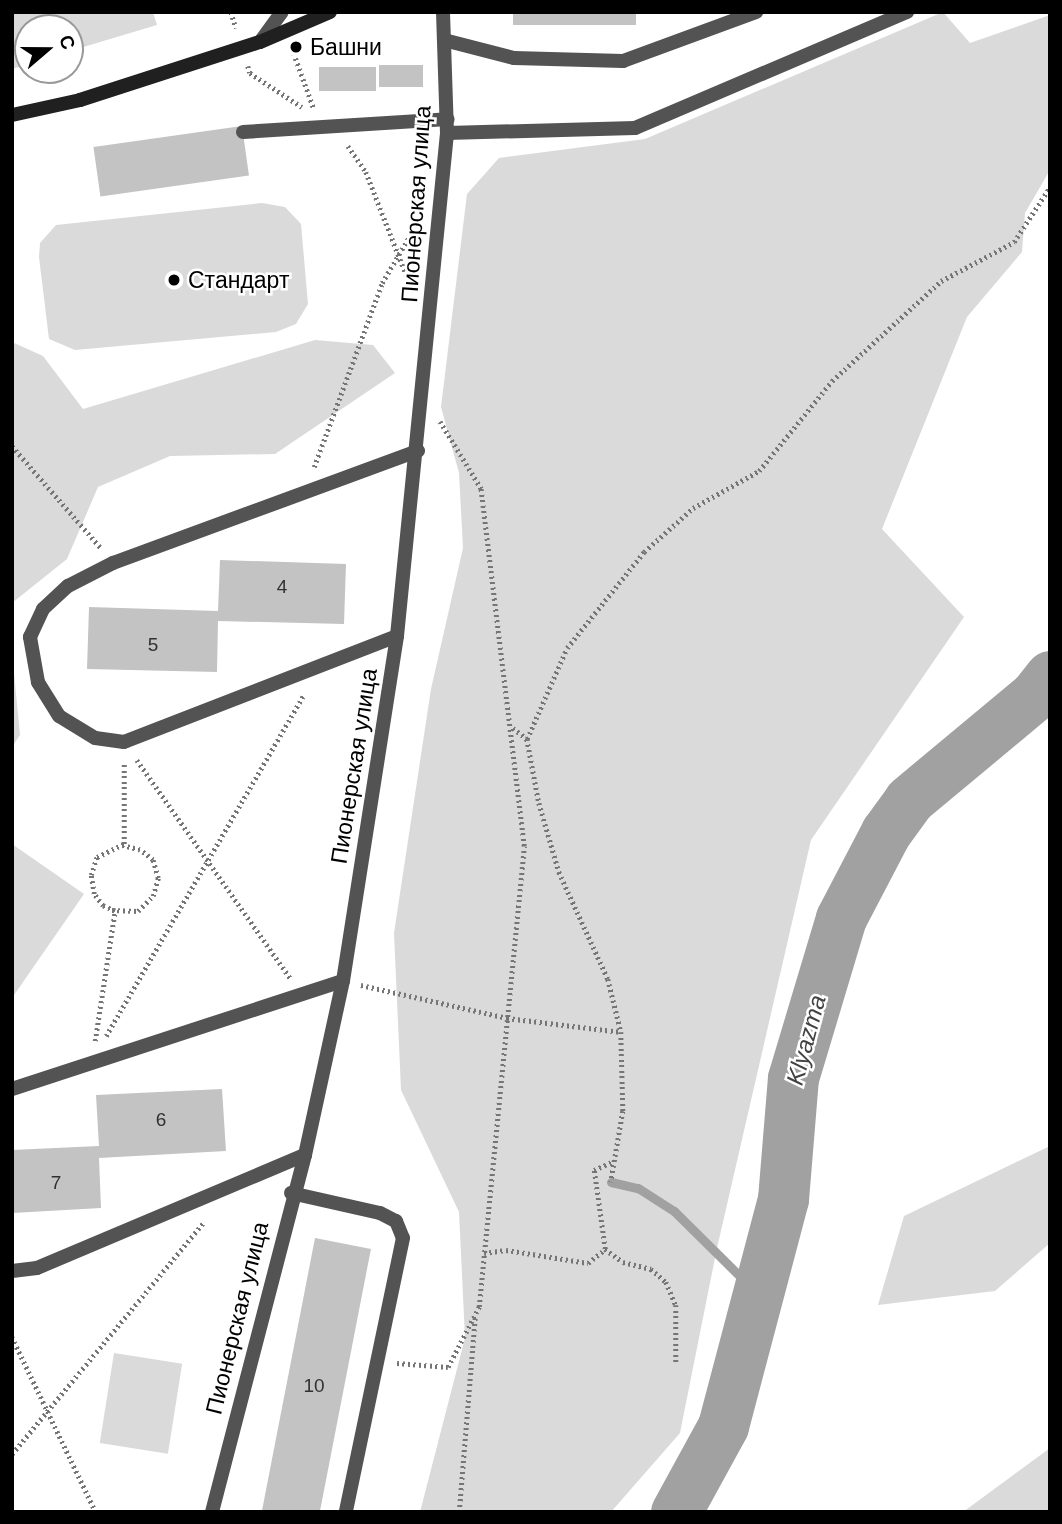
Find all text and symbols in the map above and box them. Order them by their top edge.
north arrow [14,14,84,84]
text: С [55,32,80,52]
place label: Башни [310,33,382,61]
marker: Башни [288,39,304,55]
street label: Пионерская улица [395,105,437,303]
place label: Стандарт [188,266,289,294]
marker: Стандарт [166,272,182,288]
house number: 4 [277,576,287,598]
house number: 5 [148,634,158,656]
street label: Пионерская улица [325,666,383,866]
water label: Klyazma [780,992,832,1088]
house number: 6 [156,1109,166,1131]
house number: 7 [51,1172,61,1194]
street label: Пионерская улица [200,1219,274,1417]
house number: 10 [303,1375,325,1397]

